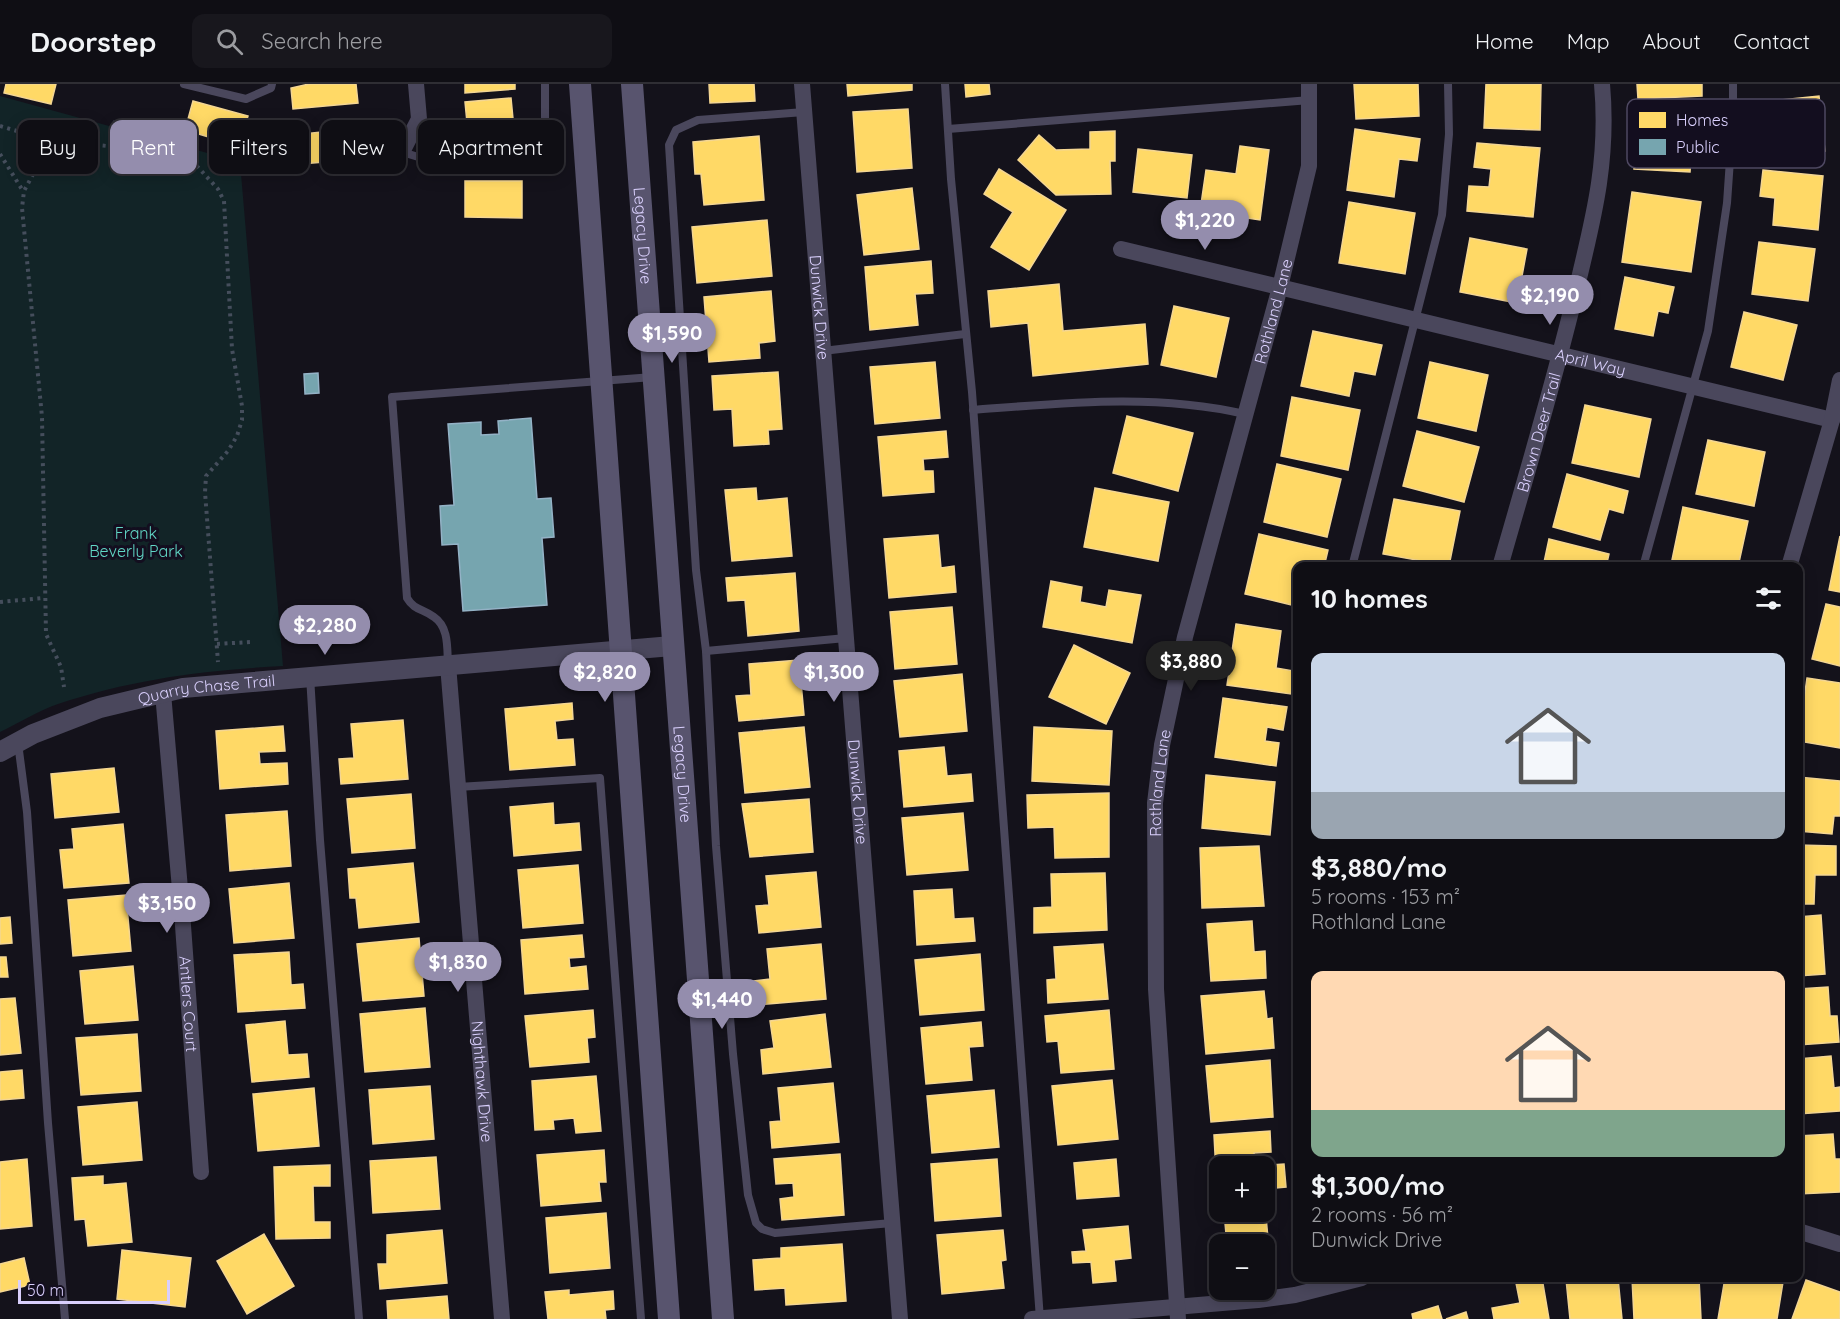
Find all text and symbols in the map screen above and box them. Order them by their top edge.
search box [192,14,612,68]
text: Doorstep [30,24,156,59]
icon: search [213,25,246,58]
text: Search here [261,27,383,55]
text: Home [1475,28,1534,54]
text: Map [1567,28,1610,54]
text: About [1643,28,1701,54]
text: Contact [1734,28,1810,54]
legend [1627,99,1825,168]
text: Homes [1676,110,1728,130]
chip: Buy [18,120,98,174]
chip: Rent [110,120,197,174]
chip: Filters [209,120,309,174]
chip: New [321,120,406,174]
chip: Apartment [418,120,564,174]
text: Public [1676,137,1720,157]
street label: Legacy Drive [630,186,657,285]
pin: $1,220 [1156,200,1254,251]
text: $1,220 [1175,207,1235,232]
street label: Dunwick Drive [806,254,834,361]
street label: Rothland Lane [1250,257,1296,366]
pin: $2,190 [1501,275,1599,326]
text: $2,190 [1521,282,1579,307]
pin: $1,590 [623,313,721,364]
text: $1,590 [642,320,702,345]
street label: April Way [1553,344,1628,380]
street label: Brown Deer Trail [1512,370,1565,494]
park label: Frank Beverly Park [89,523,183,561]
text: 10 homes [1311,582,1428,615]
icon: filters [1752,582,1785,615]
pin: $2,280 [276,605,374,656]
text: $2,280 [293,612,357,637]
pin: $3,880 [1142,641,1240,692]
text: $3,880 [1160,648,1222,673]
pin: $2,820 [556,652,654,703]
pin: $1,300 [785,652,883,703]
text: $2,820 [573,659,637,684]
text: $1,300 [804,659,864,684]
street label: Quarry Chase Trail [136,670,276,709]
icon: home [1494,692,1602,800]
street label: Legacy Drive [669,725,696,823]
street label: Rothland Lane [1145,727,1175,837]
street label: Dunwick Drive [844,739,872,845]
text: $3,880/mo [1311,851,1447,884]
pin: $3,150 [118,883,216,934]
text: 5 rooms · 153 m² [1311,884,1460,909]
text: $3,150 [138,890,196,915]
text: Rothland Lane [1311,909,1446,934]
pin: $1,830 [409,942,507,993]
text: $1,830 [428,949,488,974]
street label: Antlers Court [175,955,202,1053]
pin: $1,440 [673,979,771,1030]
text: $1,440 [691,986,753,1011]
icon: home [1494,1010,1602,1118]
street label: Nighthawk Drive [467,1020,497,1143]
map controls [1209,1156,1275,1300]
button: + [1209,1156,1275,1222]
text: $1,300/mo [1311,1169,1445,1202]
text: 2 rooms · 56 m² [1311,1202,1453,1227]
text: Dunwick Drive [1311,1227,1442,1252]
button: − [1209,1234,1275,1300]
scale bar [18,1277,170,1304]
text: 50 m [27,1280,64,1300]

